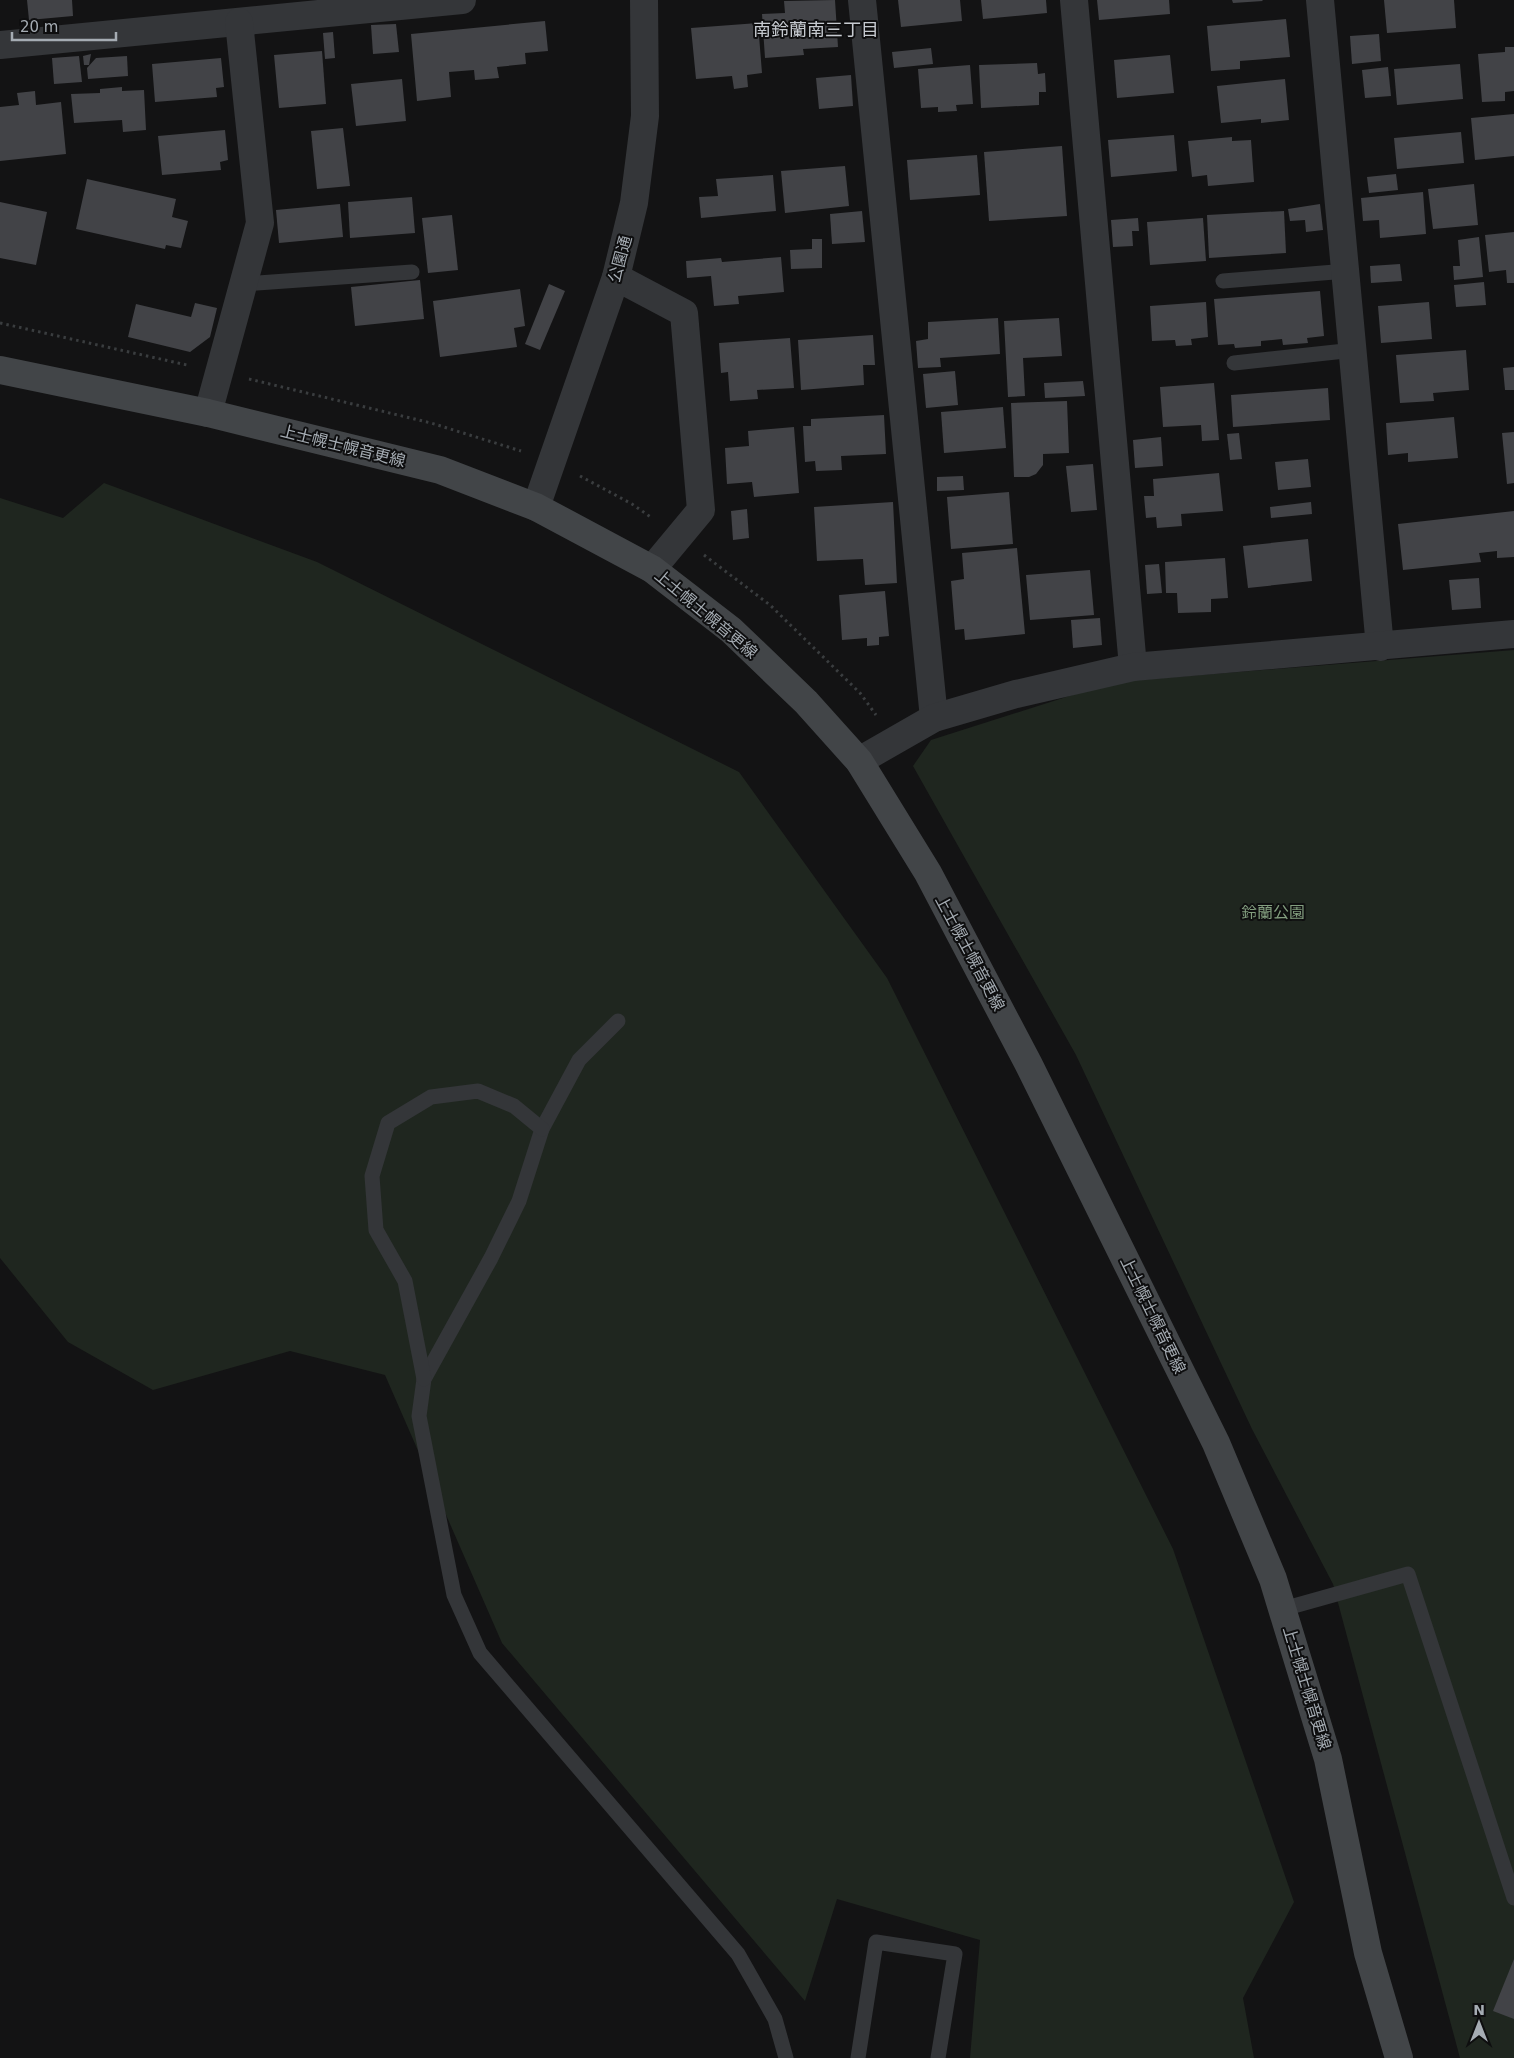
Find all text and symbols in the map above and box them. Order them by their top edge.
scale bar [12,10,116,42]
text: 20 m [20,18,58,36]
district label: 南鈴蘭南三丁目 [753,19,879,40]
street label: 公園通 [605,233,635,285]
street label: 上士幌士幌音更線 [279,421,407,471]
street label: 上士幌士幌音更線 [651,566,761,662]
street label: 上士幌士幌音更線 [932,892,1008,1014]
park label: 鈴蘭公園 [1241,903,1305,922]
street label: 上士幌士幌音更線 [1116,1253,1190,1377]
street label: 上士幌士幌音更線 [1279,1624,1335,1752]
north arrow [1454,1998,1504,2048]
text: N [1473,2002,1485,2018]

